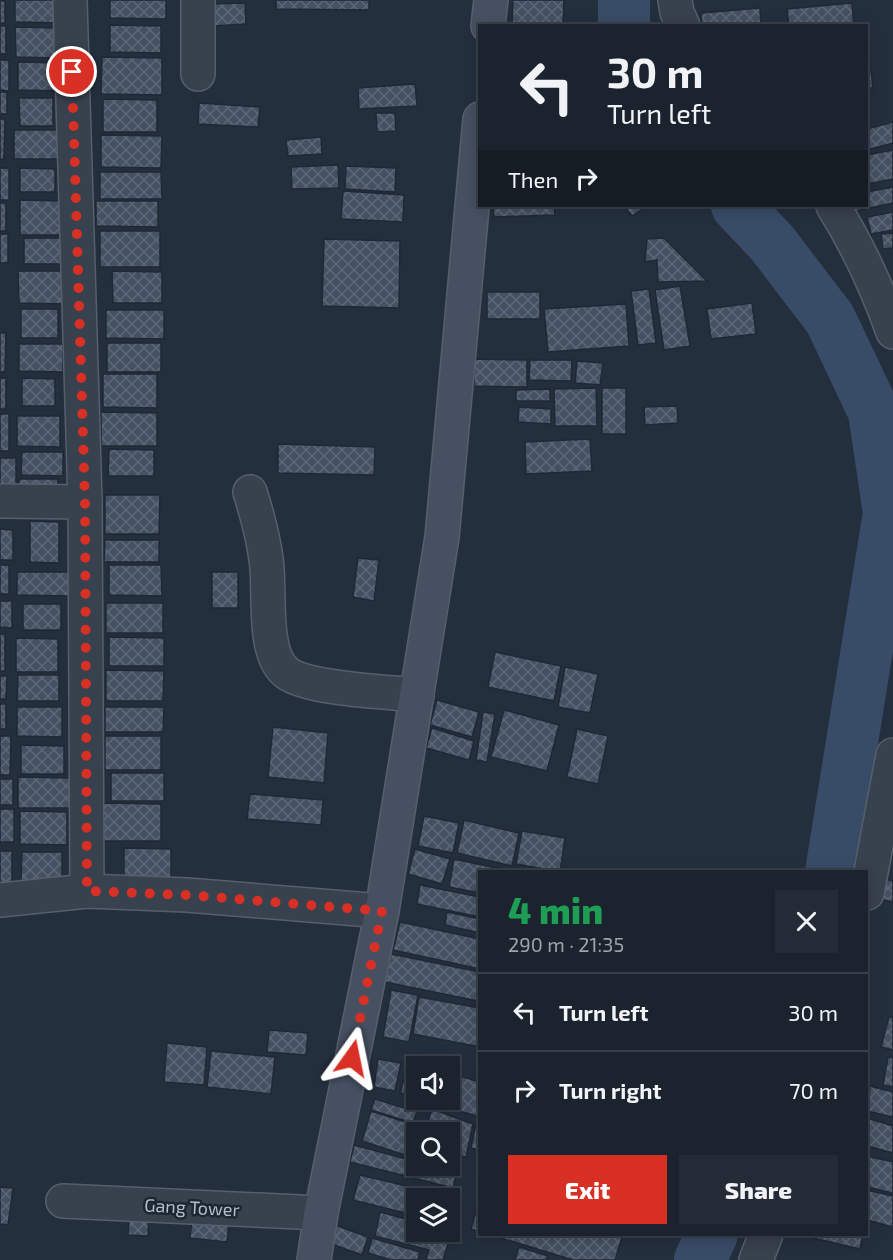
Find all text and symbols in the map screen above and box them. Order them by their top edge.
pin [46,46,97,97]
text: 30 m [607,46,703,96]
icon: left [508,48,586,126]
icon: arrive [55,55,88,88]
text: Turn left [607,97,711,129]
icon: right [570,162,603,195]
text: Then [508,166,558,192]
text: 4 min [508,888,603,931]
button: close [775,890,838,953]
text: 290 m · 21:35 [508,932,624,956]
icon: left [508,996,541,1029]
text: Turn left [559,999,648,1025]
text: 30 m [788,999,838,1025]
position arrow [320,1026,384,1090]
map controls [406,1056,460,1242]
button: sound [406,1056,460,1110]
icon: right [508,1074,541,1107]
text: Turn right [559,1077,661,1103]
text: 70 m [789,1077,838,1103]
button: search [406,1122,460,1176]
button: Exit [508,1155,667,1224]
button: Share [679,1155,838,1224]
button: layers [406,1188,460,1242]
street label: Gang Tower [144,1194,240,1220]

